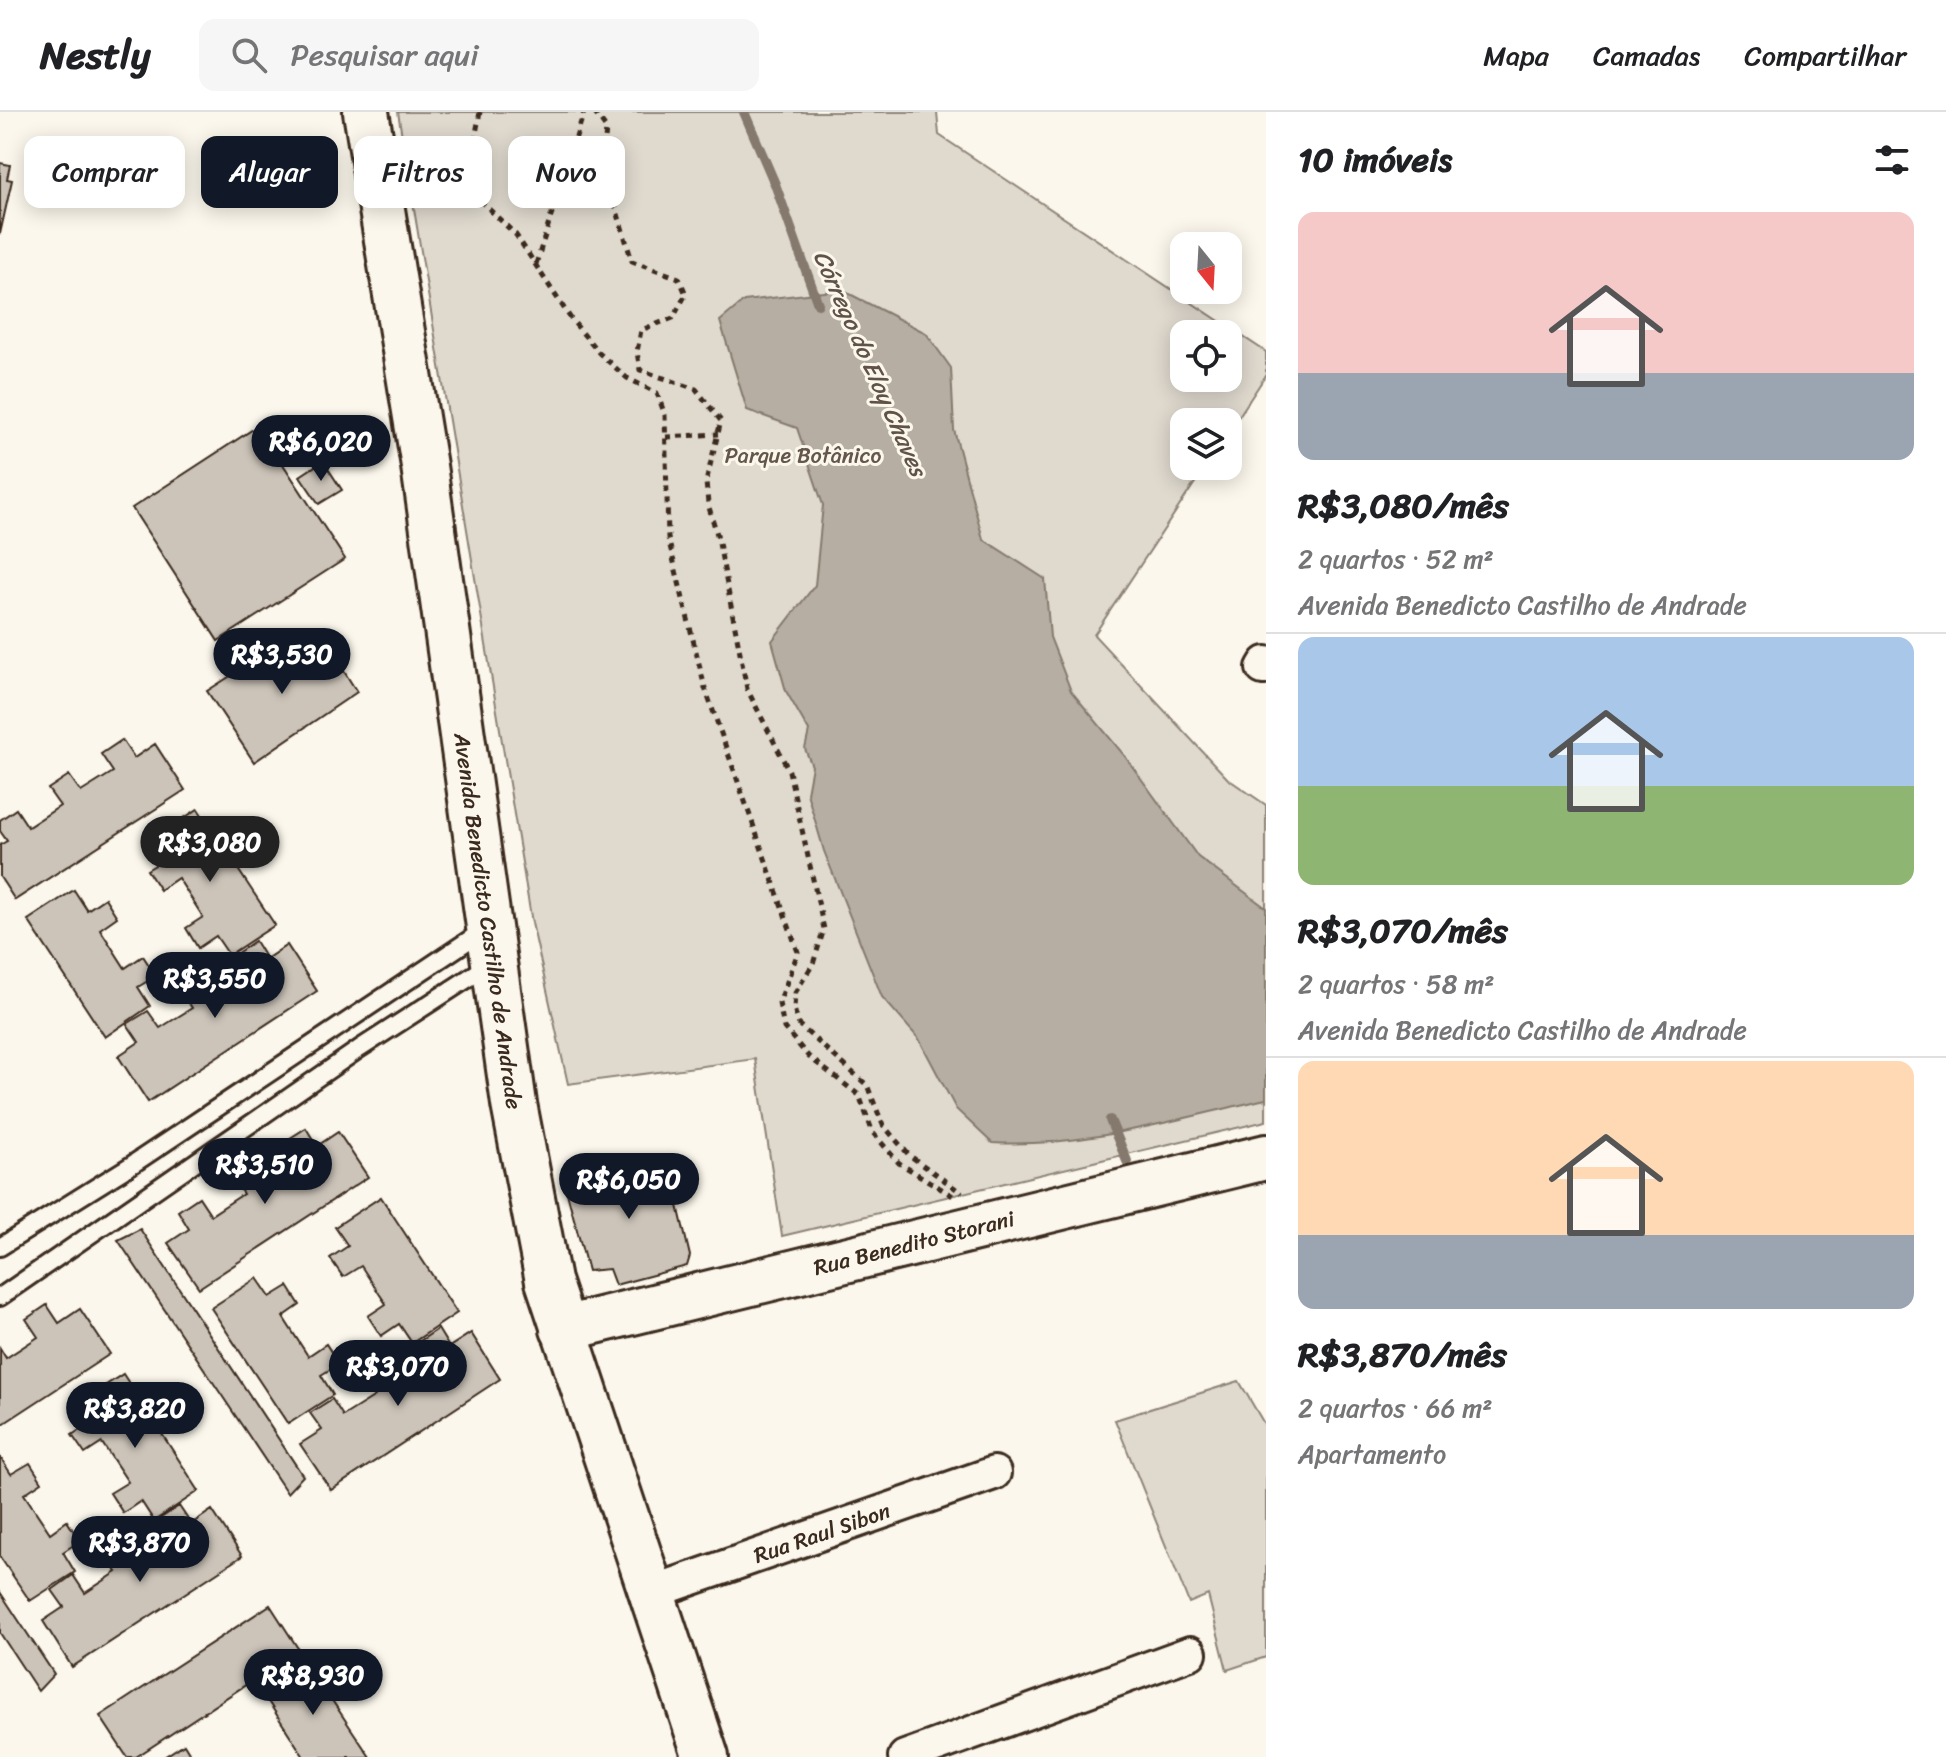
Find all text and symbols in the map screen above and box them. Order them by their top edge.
search box [199,19,759,91]
text: Nestly [40,22,151,89]
text: Pesquisar aqui [291,28,478,82]
text: Mapa [1483,31,1549,80]
text: Camadas [1593,31,1700,80]
text: Compartilhar [1744,31,1906,80]
icon: search [227,33,271,77]
text: 10 imóveis [1298,130,1452,190]
chip: Comprar [24,136,185,208]
chip: Alugar [201,136,338,208]
chip: Filtros [354,136,492,208]
chip: Novo [508,136,625,208]
icon: filters [1870,138,1914,182]
north arrow [1170,232,1242,304]
map controls [1170,232,1242,480]
water label: Córrego do Eloy Chaves [801,243,940,486]
icon: home [1534,264,1678,408]
button: locate [1170,320,1242,392]
button: layers [1170,408,1242,480]
pin: R$6,020 [247,415,395,483]
text: R$6,020 [270,418,372,464]
park label: Parque Botânico [724,436,882,475]
text: R$3,080/mês [1298,476,1509,536]
text: 2 quartos · 52 m² [1298,536,1494,582]
text: Avenida Benedicto Castilho de Andrade [1298,582,1747,628]
pin: R$3,530 [208,628,356,696]
text: R$3,530 [231,631,333,677]
icon: home [1534,689,1678,833]
street label: Avenida Benedicto Castilho de Andrade [442,729,534,1112]
pin: R$3,080 [136,816,284,884]
text: R$3,080 [158,819,262,865]
text: R$3,070/mês [1298,901,1508,961]
pin: R$3,550 [141,952,289,1020]
text: R$3,550 [164,955,266,1001]
text: 2 quartos · 58 m² [1298,961,1494,1007]
text: Avenida Benedicto Castilho de Andrade [1298,1007,1747,1053]
icon: home [1534,1113,1678,1257]
pin: R$3,510 [191,1138,339,1206]
text: R$3,510 [216,1141,314,1187]
pin: R$6,050 [555,1153,703,1221]
text: R$6,050 [577,1156,681,1202]
street label: Rua Benedito Storani [810,1199,1019,1287]
text: R$3,870/mês [1298,1325,1507,1385]
pin: R$3,070 [324,1340,472,1408]
text: R$3,070 [347,1343,449,1389]
pin: R$3,820 [61,1382,209,1450]
text: R$3,820 [84,1385,186,1431]
text: 2 quartos · 66 m² [1298,1385,1492,1431]
text: Apartamento [1298,1431,1446,1477]
street label: Rua Raul Sibon [748,1491,896,1575]
pin: R$3,870 [66,1516,214,1584]
text: R$3,870 [89,1519,191,1565]
pin: R$8,930 [239,1649,387,1717]
text: R$8,930 [262,1652,364,1698]

